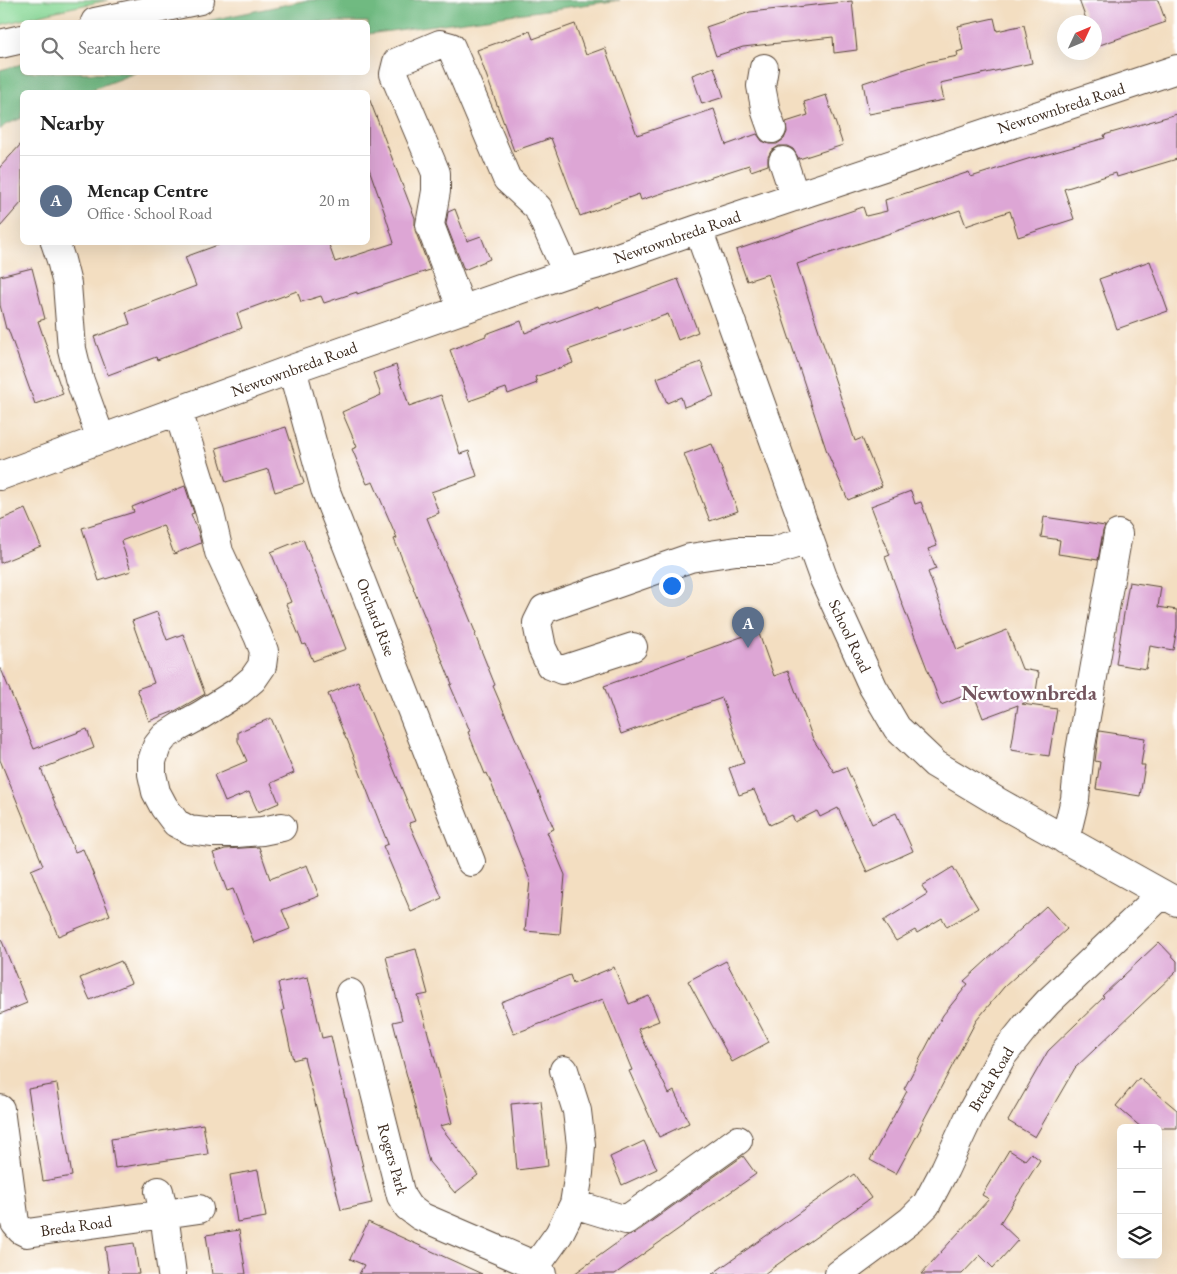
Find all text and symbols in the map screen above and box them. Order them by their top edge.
north arrow [1057,15,1102,60]
search box [20,20,370,75]
icon: search [38,34,66,62]
text: Search here [78,35,160,60]
street label: Newtownbreda Road [995,77,1128,139]
text: Nearby [40,109,104,136]
text: Mencap Centre [87,178,208,203]
text: A [50,190,62,211]
text: 20 m [319,190,350,211]
text: Office · School Road [87,203,212,224]
street label: Newtownbreda Road [611,205,744,269]
street label: Newtownbreda Road [228,336,361,402]
your location [659,573,685,599]
street label: Orchard Rise [351,575,401,659]
street label: School Road [824,596,876,677]
pin: A [732,607,764,648]
district label: Newtownbreda [961,679,1098,706]
street label: Breda Road [963,1042,1019,1115]
street label: Rogers Park [373,1121,413,1198]
map controls [1117,1124,1162,1259]
button: + [1117,1124,1162,1169]
button: − [1117,1169,1162,1214]
street label: Breda Road [39,1210,114,1241]
button: layers [1117,1214,1162,1259]

